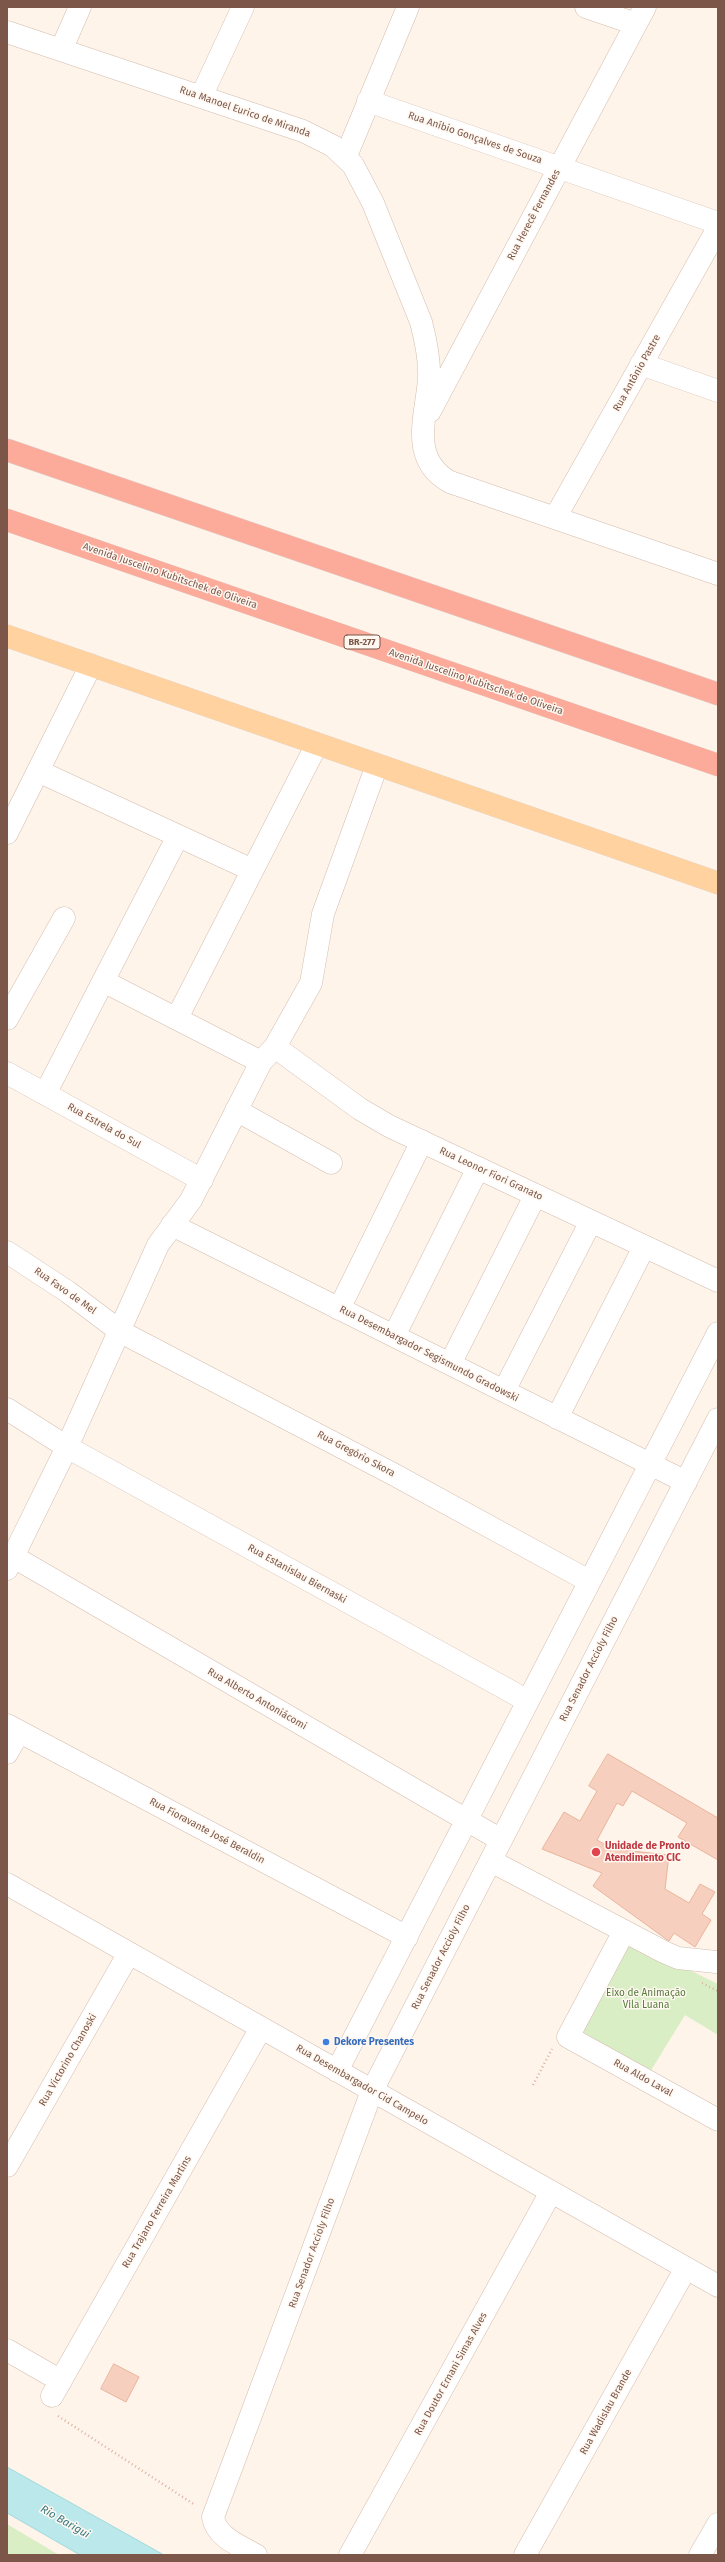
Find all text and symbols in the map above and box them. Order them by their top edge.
street label: Rua Manoel Eurico de Miranda [178,84,312,140]
street label: Rua Aníbio Gonçalves de Souza [406,109,544,167]
street label: Rua Herecê Fernandes [505,168,563,262]
street label: Rua Antônio Pastre [611,333,663,413]
street label: Avenida Juscelino Kubitschek de Oliveira [81,540,259,612]
road number: BR-277 [344,635,380,649]
street label: Avenida Juscelino Kubitschek de Oliveira [387,646,565,718]
street label: Rua Estrela do Sul [65,1101,143,1151]
street label: Rua Leonor Fiori Granato [437,1145,545,1203]
street label: Rua Favo de Mel [32,1265,98,1317]
street label: Rua Desembargador Segismundo Gradowski [337,1303,521,1405]
street label: Rua Gregório Skora [315,1428,397,1480]
street label: Rua Estanislau Biernaski [246,1542,348,1606]
street label: Rua Senador Accioly Filho [557,1614,621,1724]
street label: Rua Alberto Antoniácomi [205,1666,309,1732]
street label: Rua Fioravante José Beraldin [147,1795,267,1867]
place label: Unidade de Pronto Atendimento CIC [605,1840,690,1864]
marker: Unidade de Pronto Atendimento CIC [590,1846,602,1858]
street label: Rua Senador Accioly Filho [409,1902,473,2012]
park label: Eixo de Animação Vila Luana [606,1987,686,2010]
street label: Rua Victorino Chanoski [37,2012,99,2108]
place label: Dekore Presentes [334,2036,414,2048]
marker: Dekore Presentes [321,2037,331,2047]
street label: Rua Desembargador Cid Campelo [294,2042,430,2128]
street label: Rua Aldo Laval [611,2057,675,2099]
street label: Rua Trajano Ferreira Martins [120,2154,194,2270]
street label: Rua Senador Accioly Filho [286,2196,338,2310]
street label: Rua Doutor Ernani Simas Alves [412,2310,490,2438]
street label: Rua Wadislau Brande [577,2367,635,2457]
water label: Rio Barigui [38,2503,92,2541]

